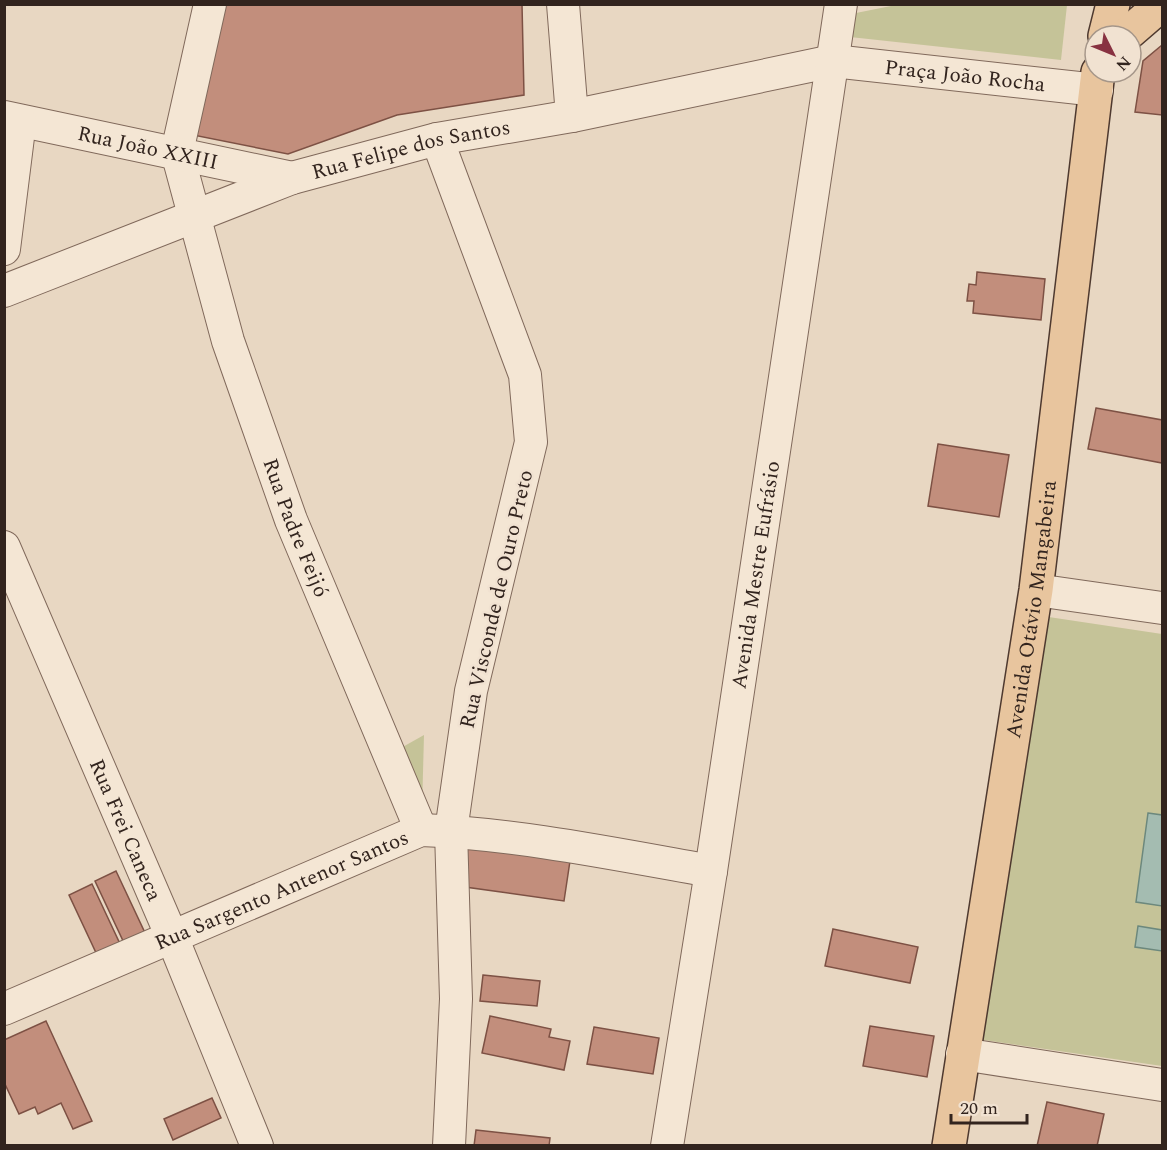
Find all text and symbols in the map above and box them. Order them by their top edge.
north arrow [1083,24,1143,84]
text: N [1110,51,1136,77]
street label: Praça João Rocha [883,52,1048,101]
street label: Rua Felipe dos Santos [308,112,513,189]
street label: Rua João XXIII [74,118,221,179]
street label: Rua Padre Feijó [254,454,337,602]
street label: Avenida Mestre Eufrásio [724,459,789,691]
street label: Rua Visconde de Ouro Preto [452,467,542,732]
street label: Avenida Otávio Mangabeira [998,478,1066,741]
street label: Rua Frei Caneca [80,754,170,907]
street label: Rua Sargento Antenor Santos [150,822,414,960]
scale bar [951,1087,1028,1125]
text: 20 m [960,1095,998,1122]

